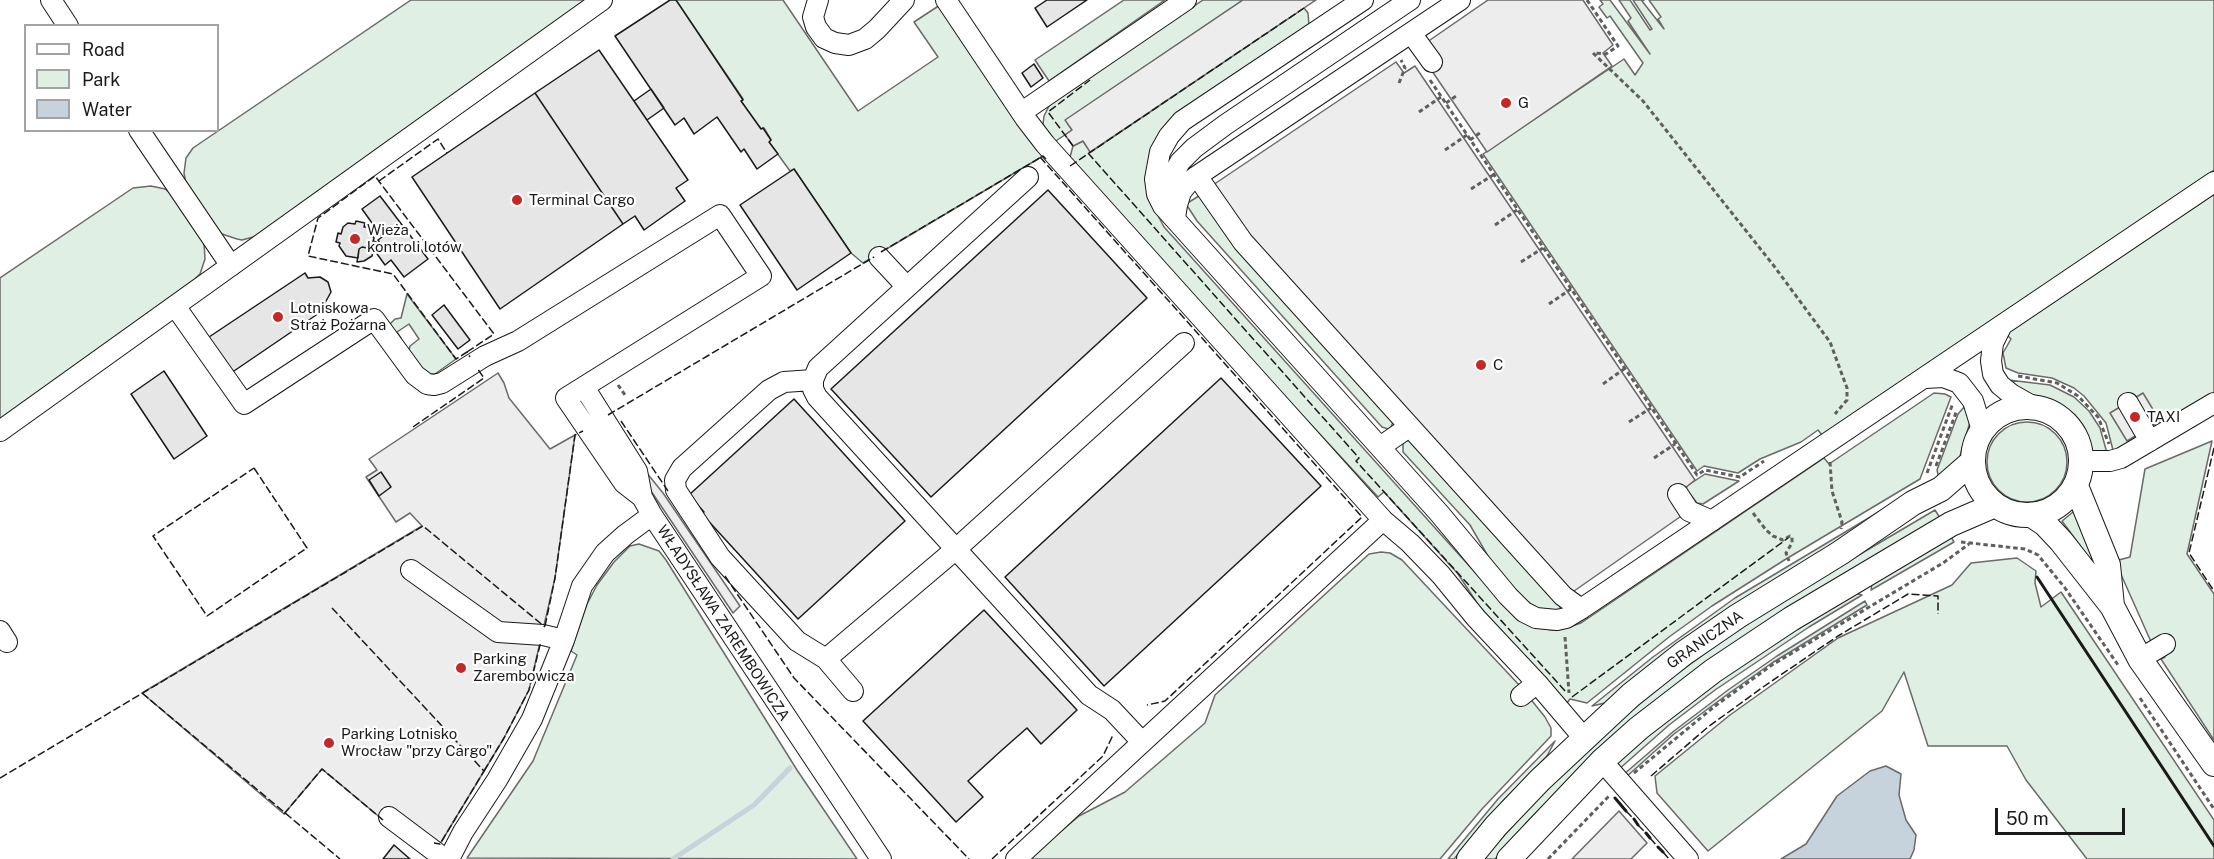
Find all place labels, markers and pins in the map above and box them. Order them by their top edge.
place label: G [1518,94,1529,112]
marker: G [1499,96,1513,110]
place label: Terminal Cargo [529,191,635,209]
marker: Terminal Cargo [510,193,524,207]
place label: Wieża kontroli lotów [367,221,462,256]
marker: Wieża kontroli lotów [348,232,362,246]
place label: Lotniskowa Straż Pożarna [290,299,386,334]
marker: Lotniskowa Straż Pożarna [271,310,285,324]
place label: C [1493,356,1503,374]
marker: C [1474,358,1488,372]
place label: TAXI [2147,408,2180,426]
marker: TAXI [2128,410,2142,424]
place label: Parking Zarembowicza [473,650,574,685]
marker: Parking Zarembowicza [454,661,468,675]
place label: Parking Lotnisko Wrocław "przy Cargo" [341,725,492,760]
marker: Parking Lotnisko Wrocław "przy Cargo" [322,736,336,750]

